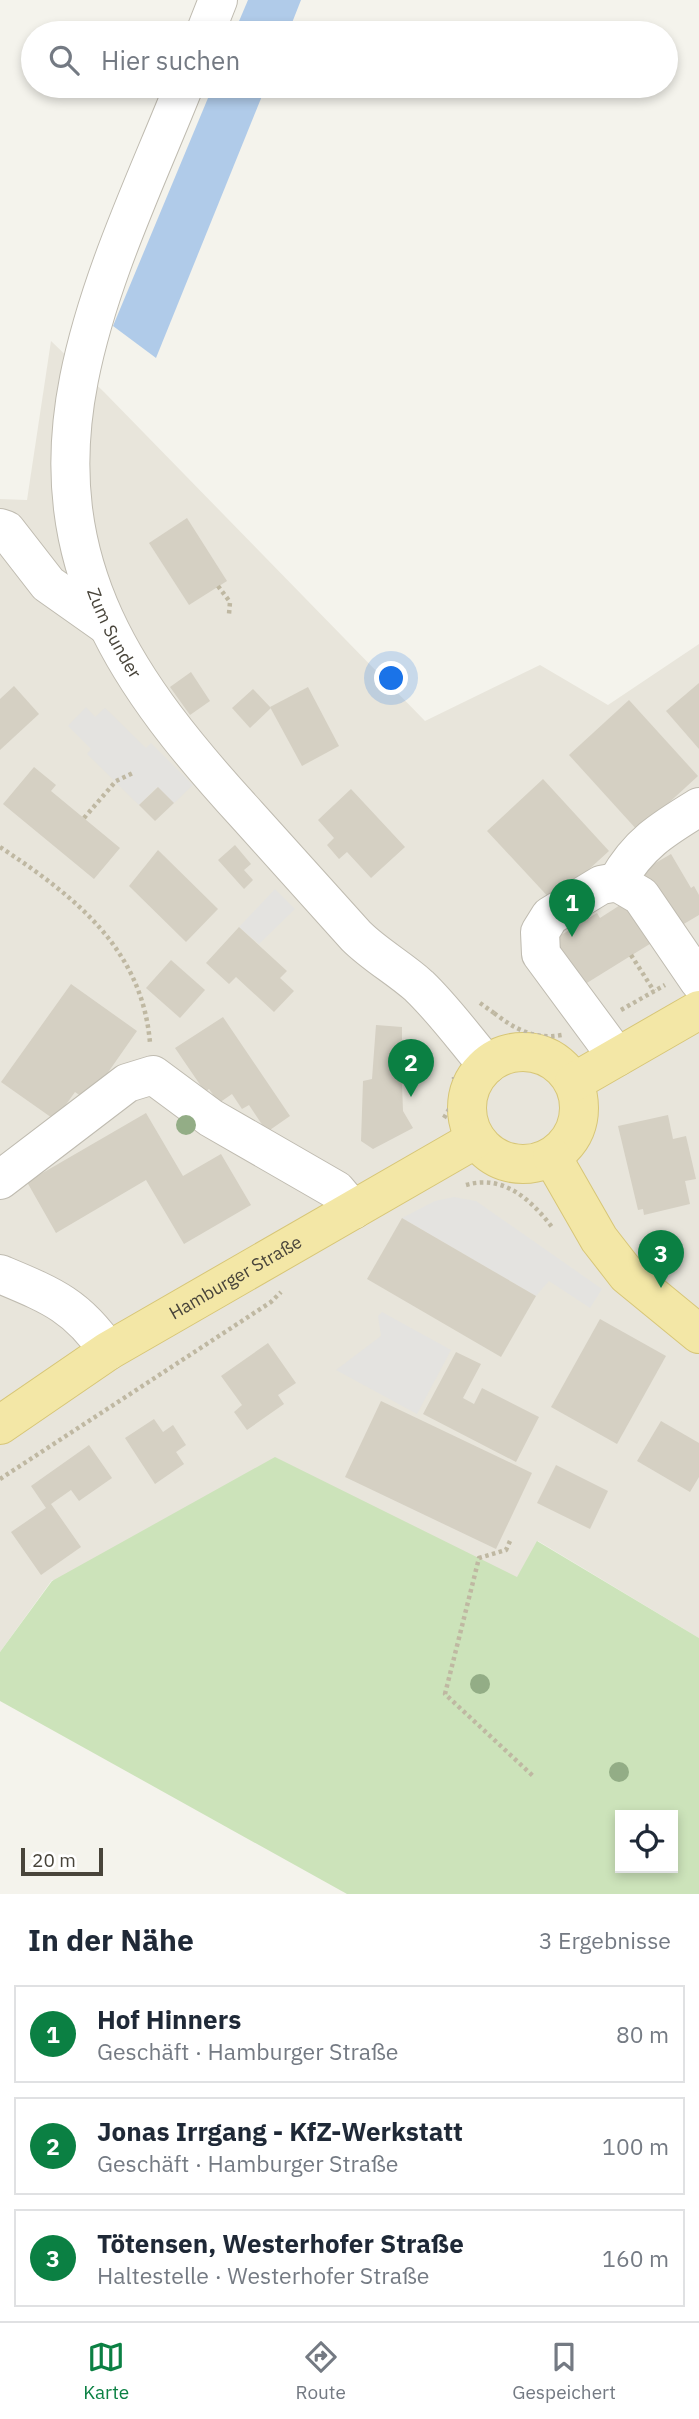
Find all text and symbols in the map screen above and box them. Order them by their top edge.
search box [21,21,678,98]
icon: search [45,41,83,79]
text: Hier suchen [101,43,240,77]
street label: Zum Sunder [82,585,147,683]
your location [374,661,408,695]
pin: 1 [549,879,595,937]
pin: 2 [388,1039,434,1097]
street label: Hamburger Straße [165,1230,306,1324]
pin: 3 [638,1230,684,1288]
map controls [615,1810,678,1873]
button: locate [615,1810,678,1873]
scale bar [21,1845,103,1877]
text: 20 m [32,1848,76,1872]
text: In der Nähe [28,1920,194,1959]
text: 3 Ergebnisse [539,1925,671,1955]
text: Hof Hinners [97,2002,241,2036]
text: 1 [46,2019,60,2049]
text: 80 m [616,2019,669,2049]
text: Geschäft · Hamburger Straße [97,2036,398,2066]
text: Jonas Irrgang - KfZ-Werkstatt [97,2114,463,2148]
text: 2 [46,2131,60,2161]
text: 100 m [602,2131,669,2161]
text: Geschäft · Hamburger Straße [97,2148,398,2178]
text: Tötensen, Westerhofer Straße [97,2226,464,2260]
text: 3 [46,2243,60,2273]
text: 160 m [602,2243,669,2273]
text: Haltestelle · Westerhofer Straße [97,2260,429,2290]
tab: Karte [83,2338,129,2404]
tab: Route [296,2338,346,2404]
tab: Gespeichert [512,2338,616,2404]

